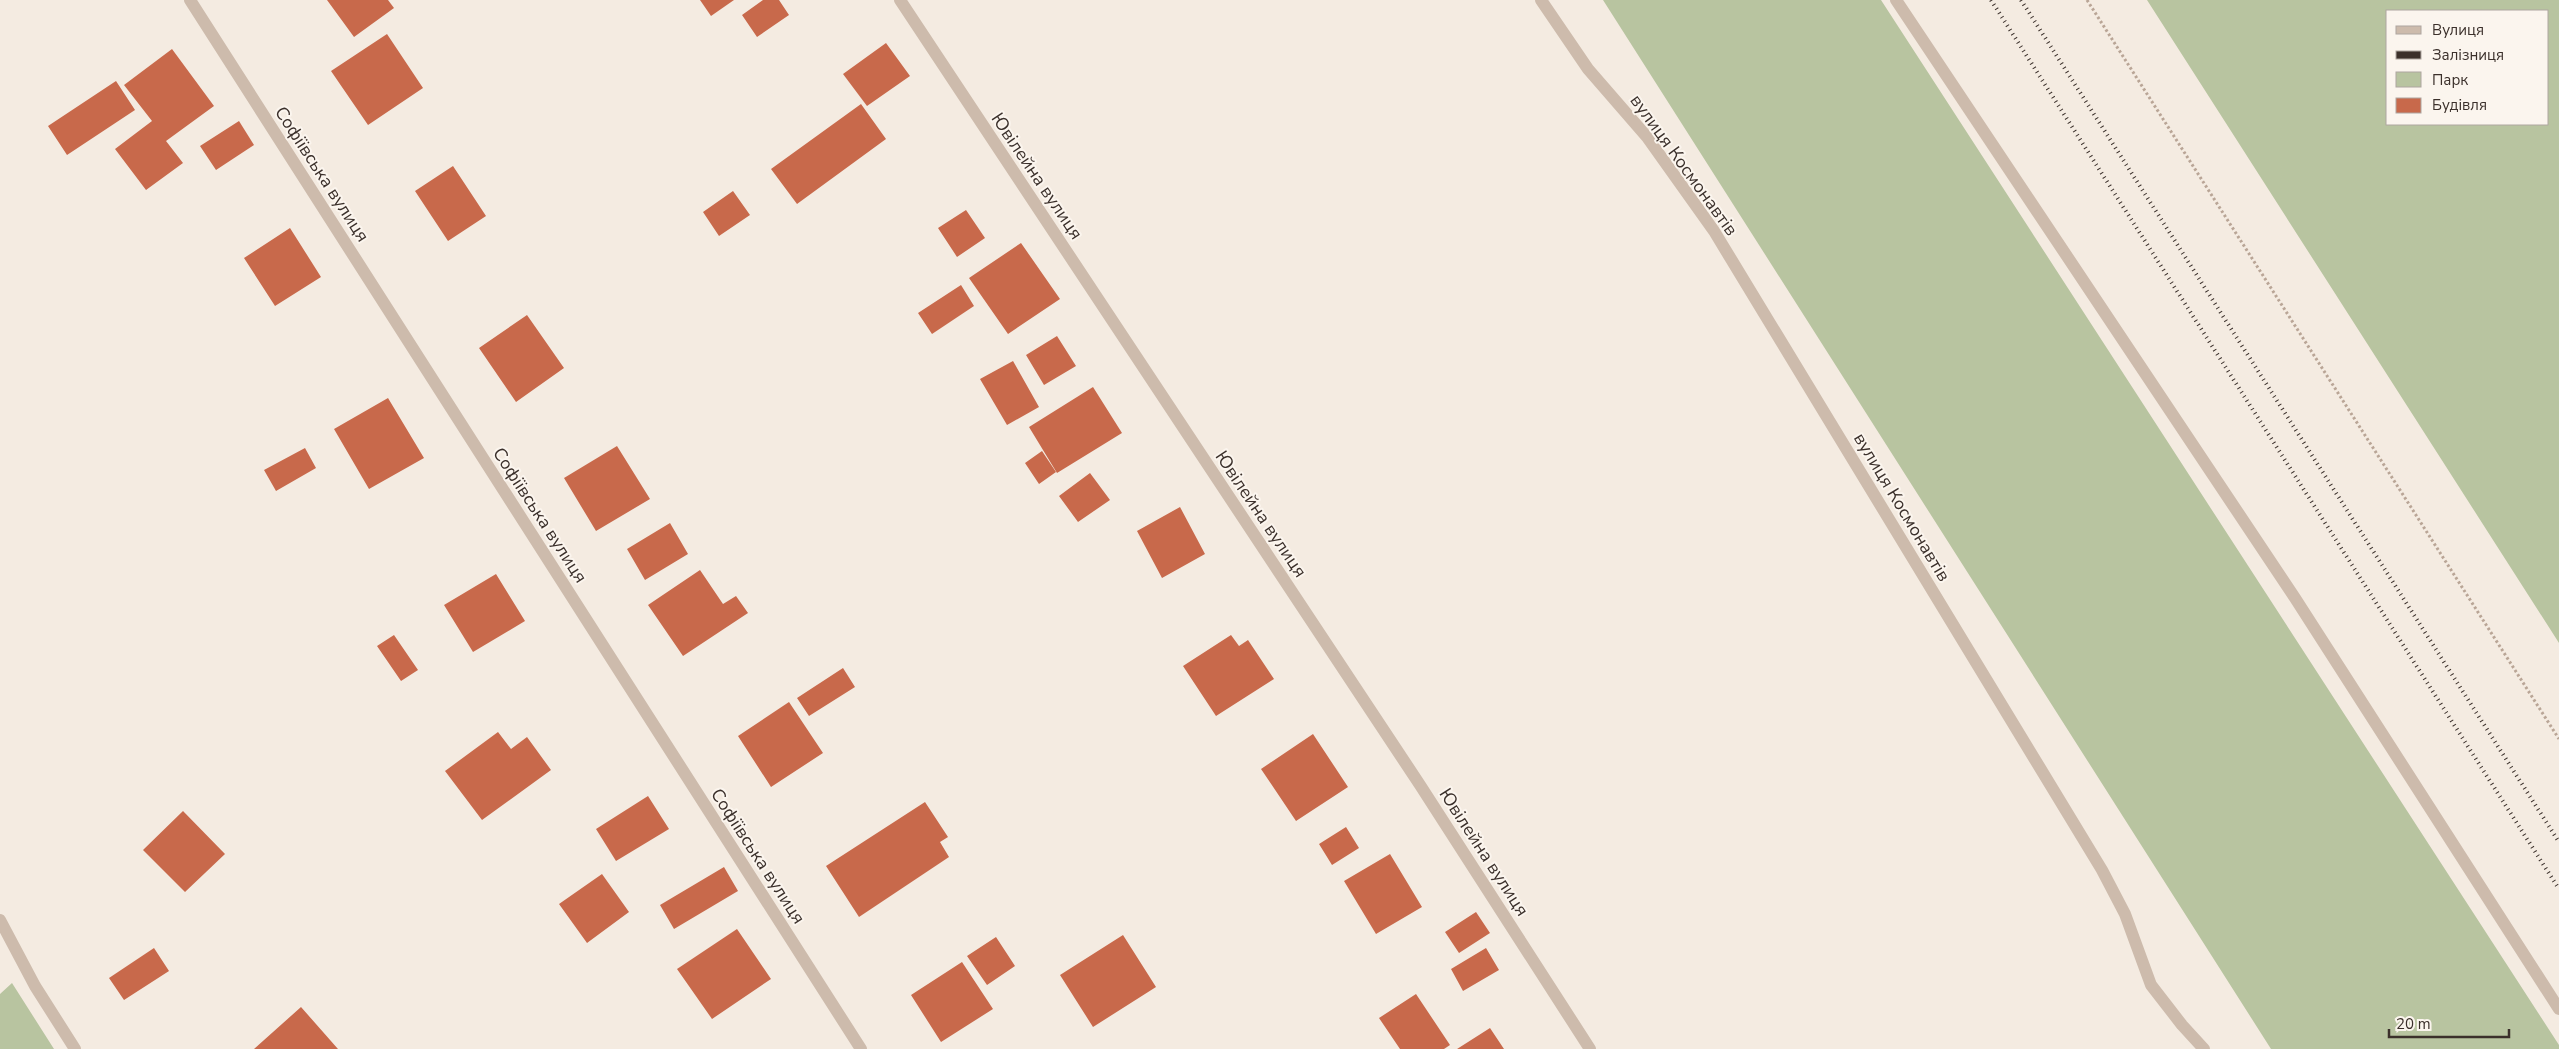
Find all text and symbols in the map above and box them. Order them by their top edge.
legend [2386,10,2549,125]
text: Вулиця [2432,20,2484,40]
text: Залізниця [2432,45,2504,65]
text: Парк [2432,70,2468,90]
street label: вулиця Космонавтів [1625,89,1744,241]
text: Будівля [2432,95,2487,115]
street label: Софіївська вулиця [269,102,375,246]
street label: Ювілейна вулиця [986,108,1088,244]
street label: вулиця Космонавтів [1848,428,1956,586]
street label: Софіївська вулиця [487,443,593,587]
street label: Ювілейна вулиця [1210,446,1312,582]
street label: Ювілейна вулиця [1434,783,1534,921]
street label: Софіївська вулиця [705,784,811,928]
scale bar [2389,1006,2509,1038]
text: 20 m [2396,1014,2431,1034]

